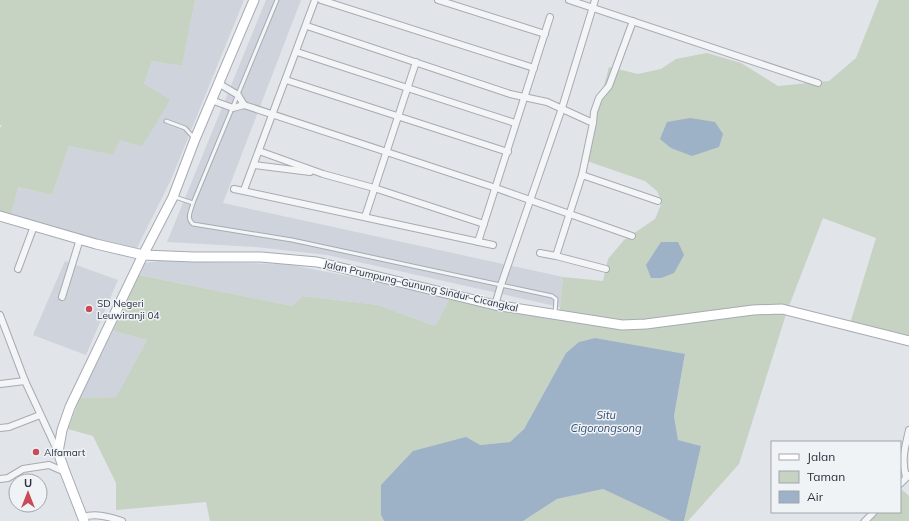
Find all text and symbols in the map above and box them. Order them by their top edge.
street label: Jalan Prumpung–Gunung Sindur–Cicangkal [323,257,519,315]
place label: SD Negeri Leuwiranji 04 [97,297,160,322]
marker: SD Negeri Leuwiranji 04 [84,304,94,314]
water label: Situ Cigorongsong [570,408,642,435]
legend [771,441,901,513]
place label: Alfamart [44,446,86,459]
marker: Alfamart [31,447,41,457]
text: Jalan [807,449,835,464]
text: Taman [807,469,845,484]
north arrow [8,473,48,513]
text: U [24,476,32,490]
text: Air [807,489,824,504]

